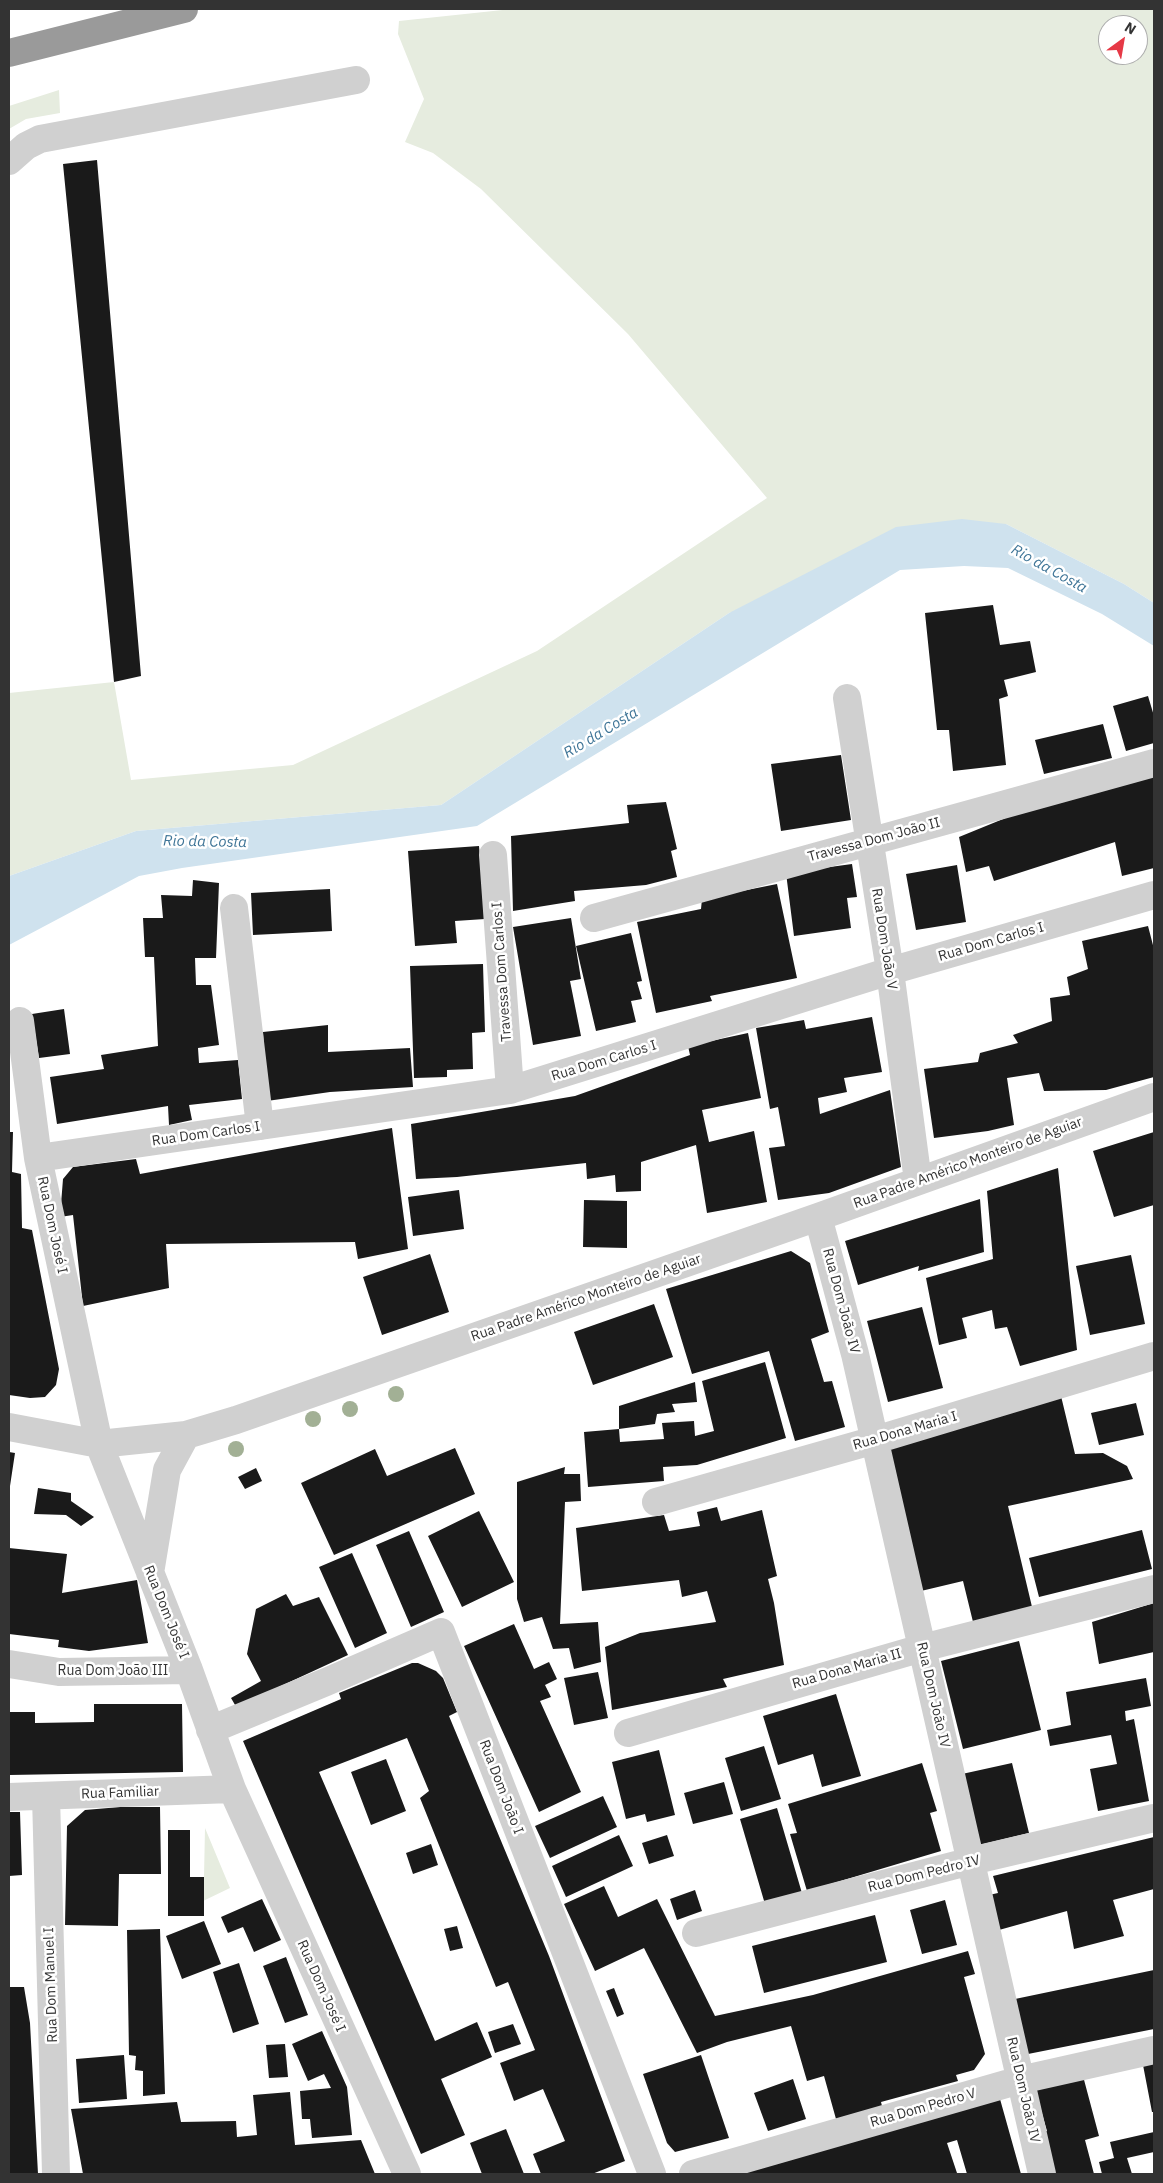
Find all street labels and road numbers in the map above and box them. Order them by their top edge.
street label: Travessa Dom João II [806,814,942,866]
street label: Rua Dom João V [868,887,900,991]
street label: Travessa Dom Carlos I [489,902,515,1042]
street label: Rua Dom Carlos I [936,919,1046,965]
street label: Rua Dom Carlos I [549,1037,659,1085]
street label: Rua Padre Américo Monteiro de Aguiar [851,1114,1085,1212]
street label: Rua Dom Carlos I [151,1118,261,1150]
street label: Rua Dom José I [34,1175,70,1275]
street label: Rua Dom João IV [819,1247,863,1355]
street label: Rua Padre Américo Monteiro de Aguiar [469,1251,703,1345]
street label: Rua Dona Maria I [851,1408,959,1454]
street label: Rua Dom José I [140,1563,192,1661]
street label: Rua Dom João IV [913,1640,953,1750]
street label: Rua Dona Maria II [790,1645,904,1693]
street label: Rua Dom João III [58,1663,168,1679]
street label: Rua Dom João I [475,1737,527,1837]
street label: Rua Familiar [81,1783,159,1803]
street label: Rua Dom Pedro IV [866,1852,982,1896]
street label: Rua Dom Manuel I [41,1927,61,2043]
street label: Rua Dom José I [293,1937,349,2035]
street label: Rua Dom João IV [1003,2035,1043,2145]
street label: Rua Dom Pedro V [868,2085,978,2131]

